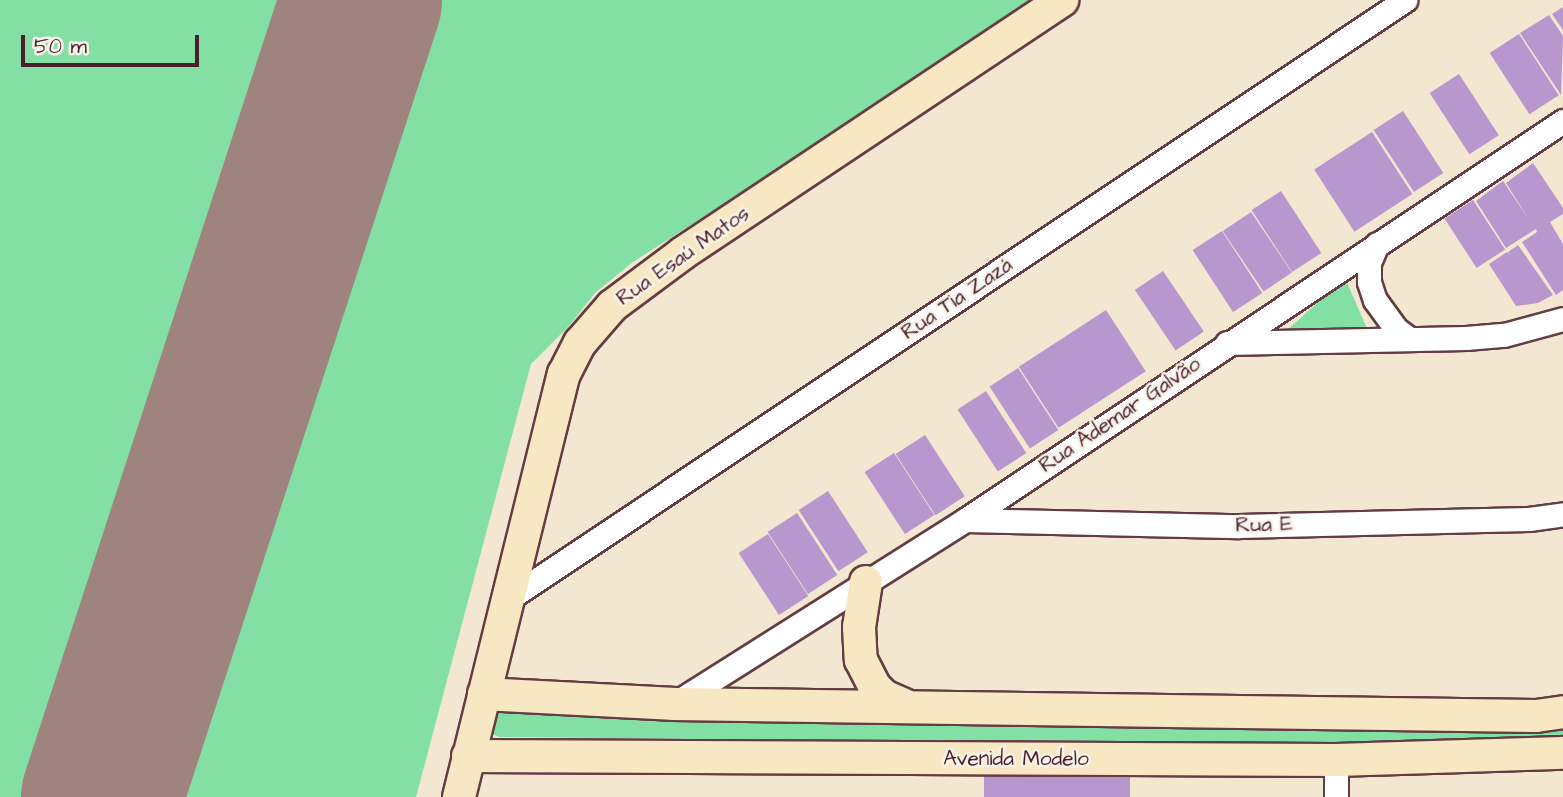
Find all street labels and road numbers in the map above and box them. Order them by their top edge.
street label: Rua Esaú Matos [612,201,754,311]
street label: Rua Tia Zazá [897,253,1017,345]
street label: Rua Ademar Galvão [1035,352,1205,478]
street label: Rua E [1235,512,1293,538]
street label: Avenida Modelo [943,746,1089,772]

